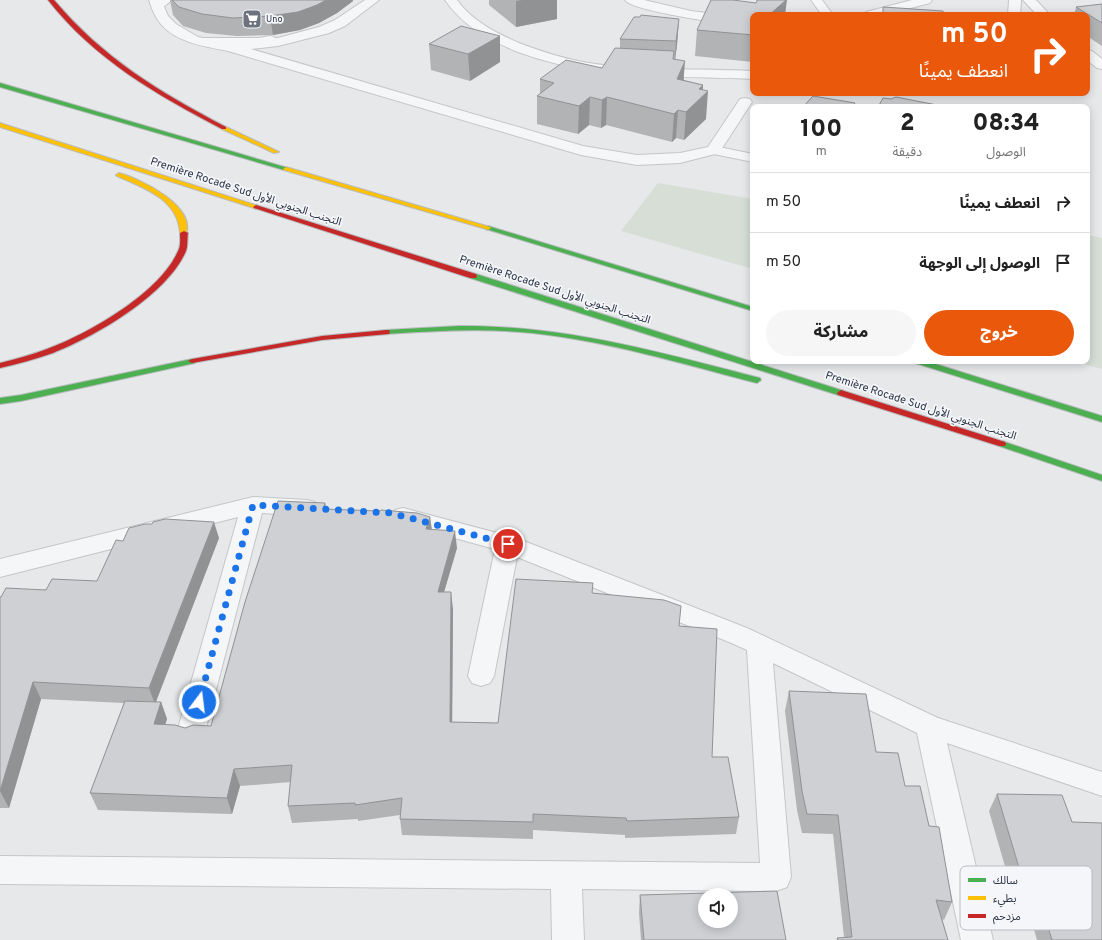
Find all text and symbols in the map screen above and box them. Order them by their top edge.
supermarket icon: Uno [241,8,263,30]
place label: Uno [266,14,282,25]
text: 50 m [941,17,1008,53]
icon: right [1022,28,1074,80]
text: انعطف يمينًا [919,61,1008,84]
text: 2 [900,109,915,139]
text: 08:34 [973,109,1040,139]
text: 100 [800,115,842,145]
text: m [816,144,827,160]
text: دقيقة [893,145,922,161]
text: الوصول [986,145,1026,161]
street label: Première Rocade Sud التجنب الجنوبي الأول [148,154,343,231]
icon: right [1052,192,1074,214]
text: 50 m [766,193,801,212]
text: انعطف يمينًا [960,195,1040,214]
street label: Première Rocade Sud التجنب الجنوبي الأول [457,252,652,329]
icon: arrive [1052,252,1074,274]
text: 50 m [766,253,801,272]
text: الوصول إلى الوجهة [919,255,1040,274]
button: مشاركة [766,310,916,356]
button: خروج [924,310,1074,356]
street label: Première Rocade Sud التجنب الجنوبي الأول [823,368,1018,445]
pin [491,527,525,561]
icon: arrive [497,533,519,555]
position arrow [178,681,220,723]
legend [960,866,1092,930]
text: سالك [993,874,1018,888]
map controls [698,888,738,928]
button: sound [698,888,738,928]
text: بطيء [993,892,1016,908]
text: مزدحم [993,910,1021,925]

